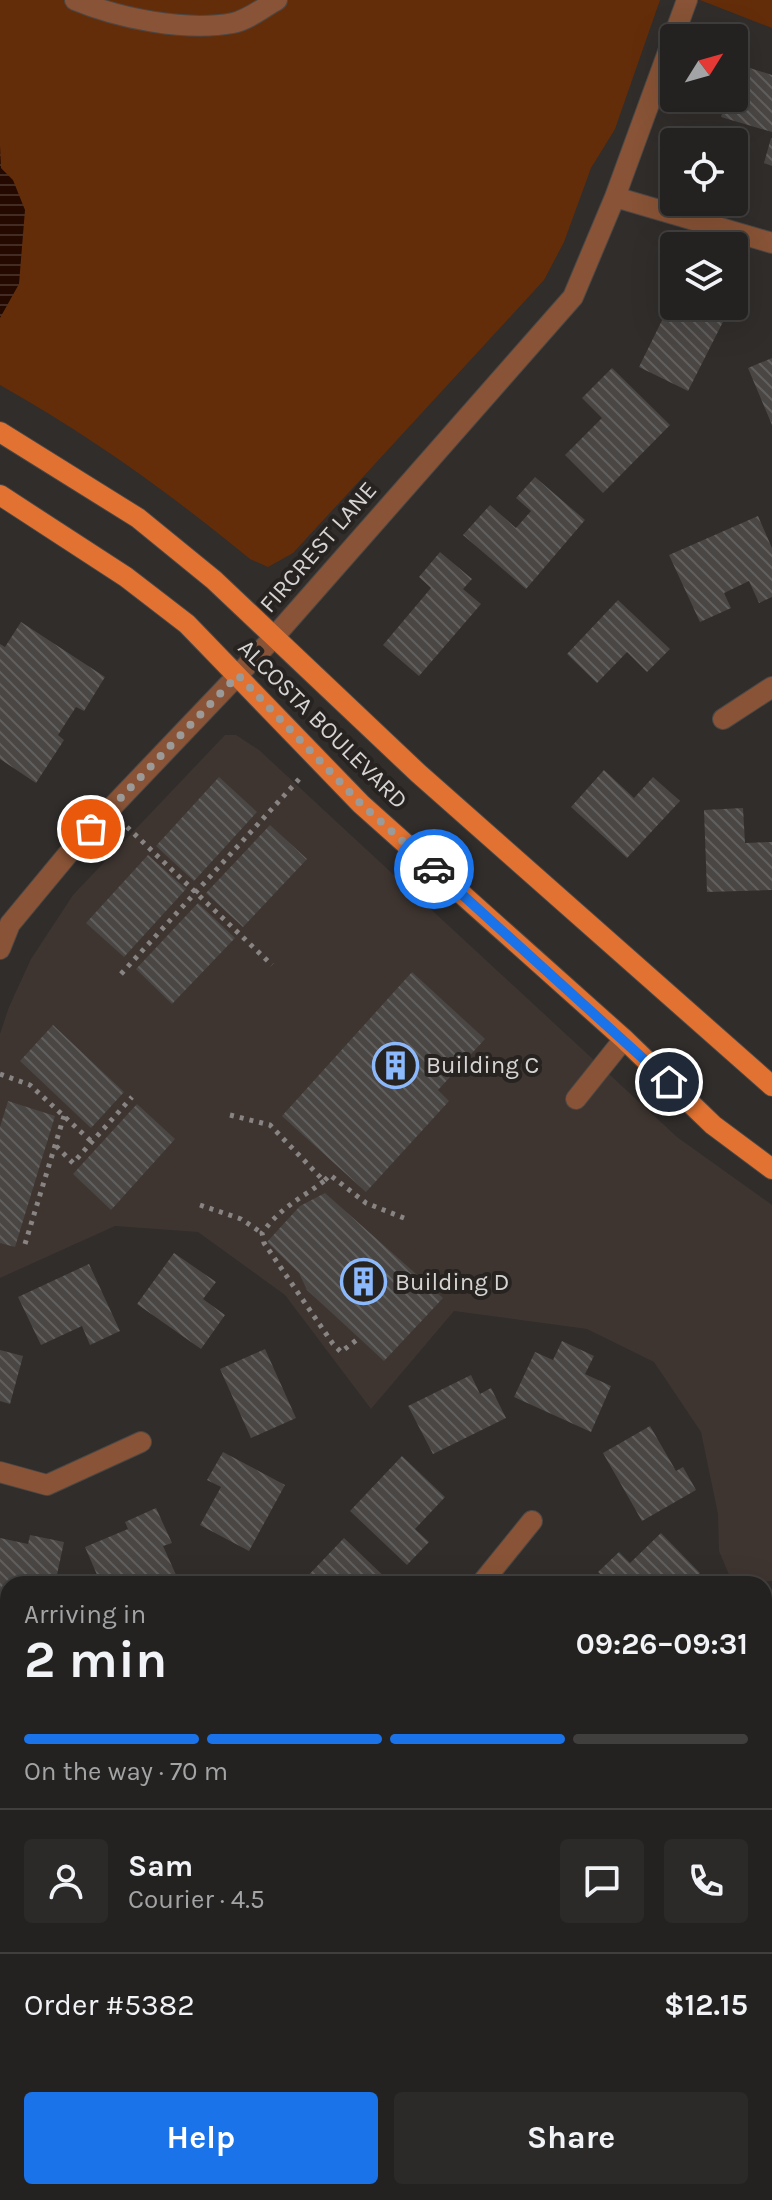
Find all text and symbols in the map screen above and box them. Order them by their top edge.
north arrow [660,24,748,112]
map controls [660,24,748,320]
button: locate [660,128,748,216]
button: layers [660,232,748,320]
street label: FIRCREST LANE [254,476,382,618]
street label: ALCOSTA BOULEVARD [232,633,414,815]
pin [57,795,125,863]
icon: bag [69,807,113,851]
courier [394,829,474,909]
icon: car [412,847,456,891]
building icon: Building C [371,1041,419,1089]
pin [635,1048,703,1116]
place label: Building C [426,1051,539,1079]
icon: home [647,1060,691,1104]
building icon: Building D [340,1258,388,1306]
place label: Building D [395,1268,509,1296]
text: Arriving in [24,1599,146,1630]
text: 09:26–09:31 [576,1626,748,1662]
text: 2 min [24,1629,167,1690]
text: On the way · 70 m [24,1756,228,1787]
button: person [24,1839,108,1923]
button: chat [560,1839,644,1923]
button: phone [664,1839,748,1923]
text: Sam [128,1848,193,1884]
text: Courier · 4.5 [128,1884,265,1915]
text: Order #5382 [24,1987,195,2023]
text: $12.15 [664,1987,748,2023]
button: Help [24,2092,378,2184]
button: Share [394,2092,748,2184]

